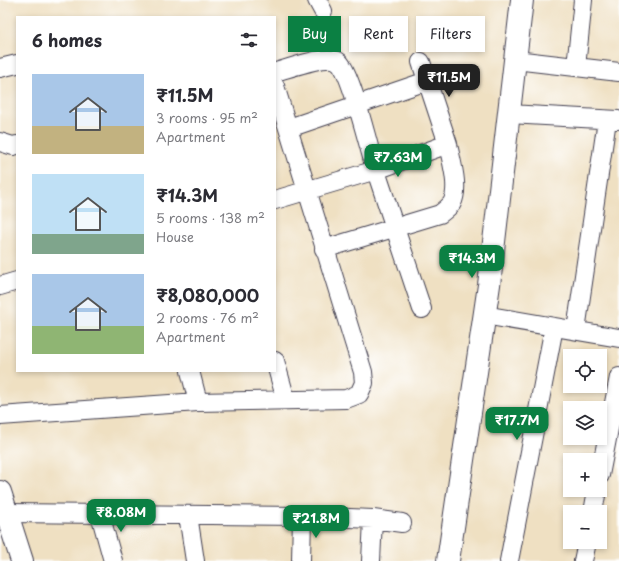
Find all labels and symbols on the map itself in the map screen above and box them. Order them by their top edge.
pin: ₹11.5M [416,64,482,98]
pin: ₹7.63M [365,144,431,178]
pin: ₹14.3M [439,245,505,279]
pin: ₹17.7M [484,407,550,441]
pin: ₹8.08M [88,499,154,533]
pin: ₹21.8M [283,505,349,539]

